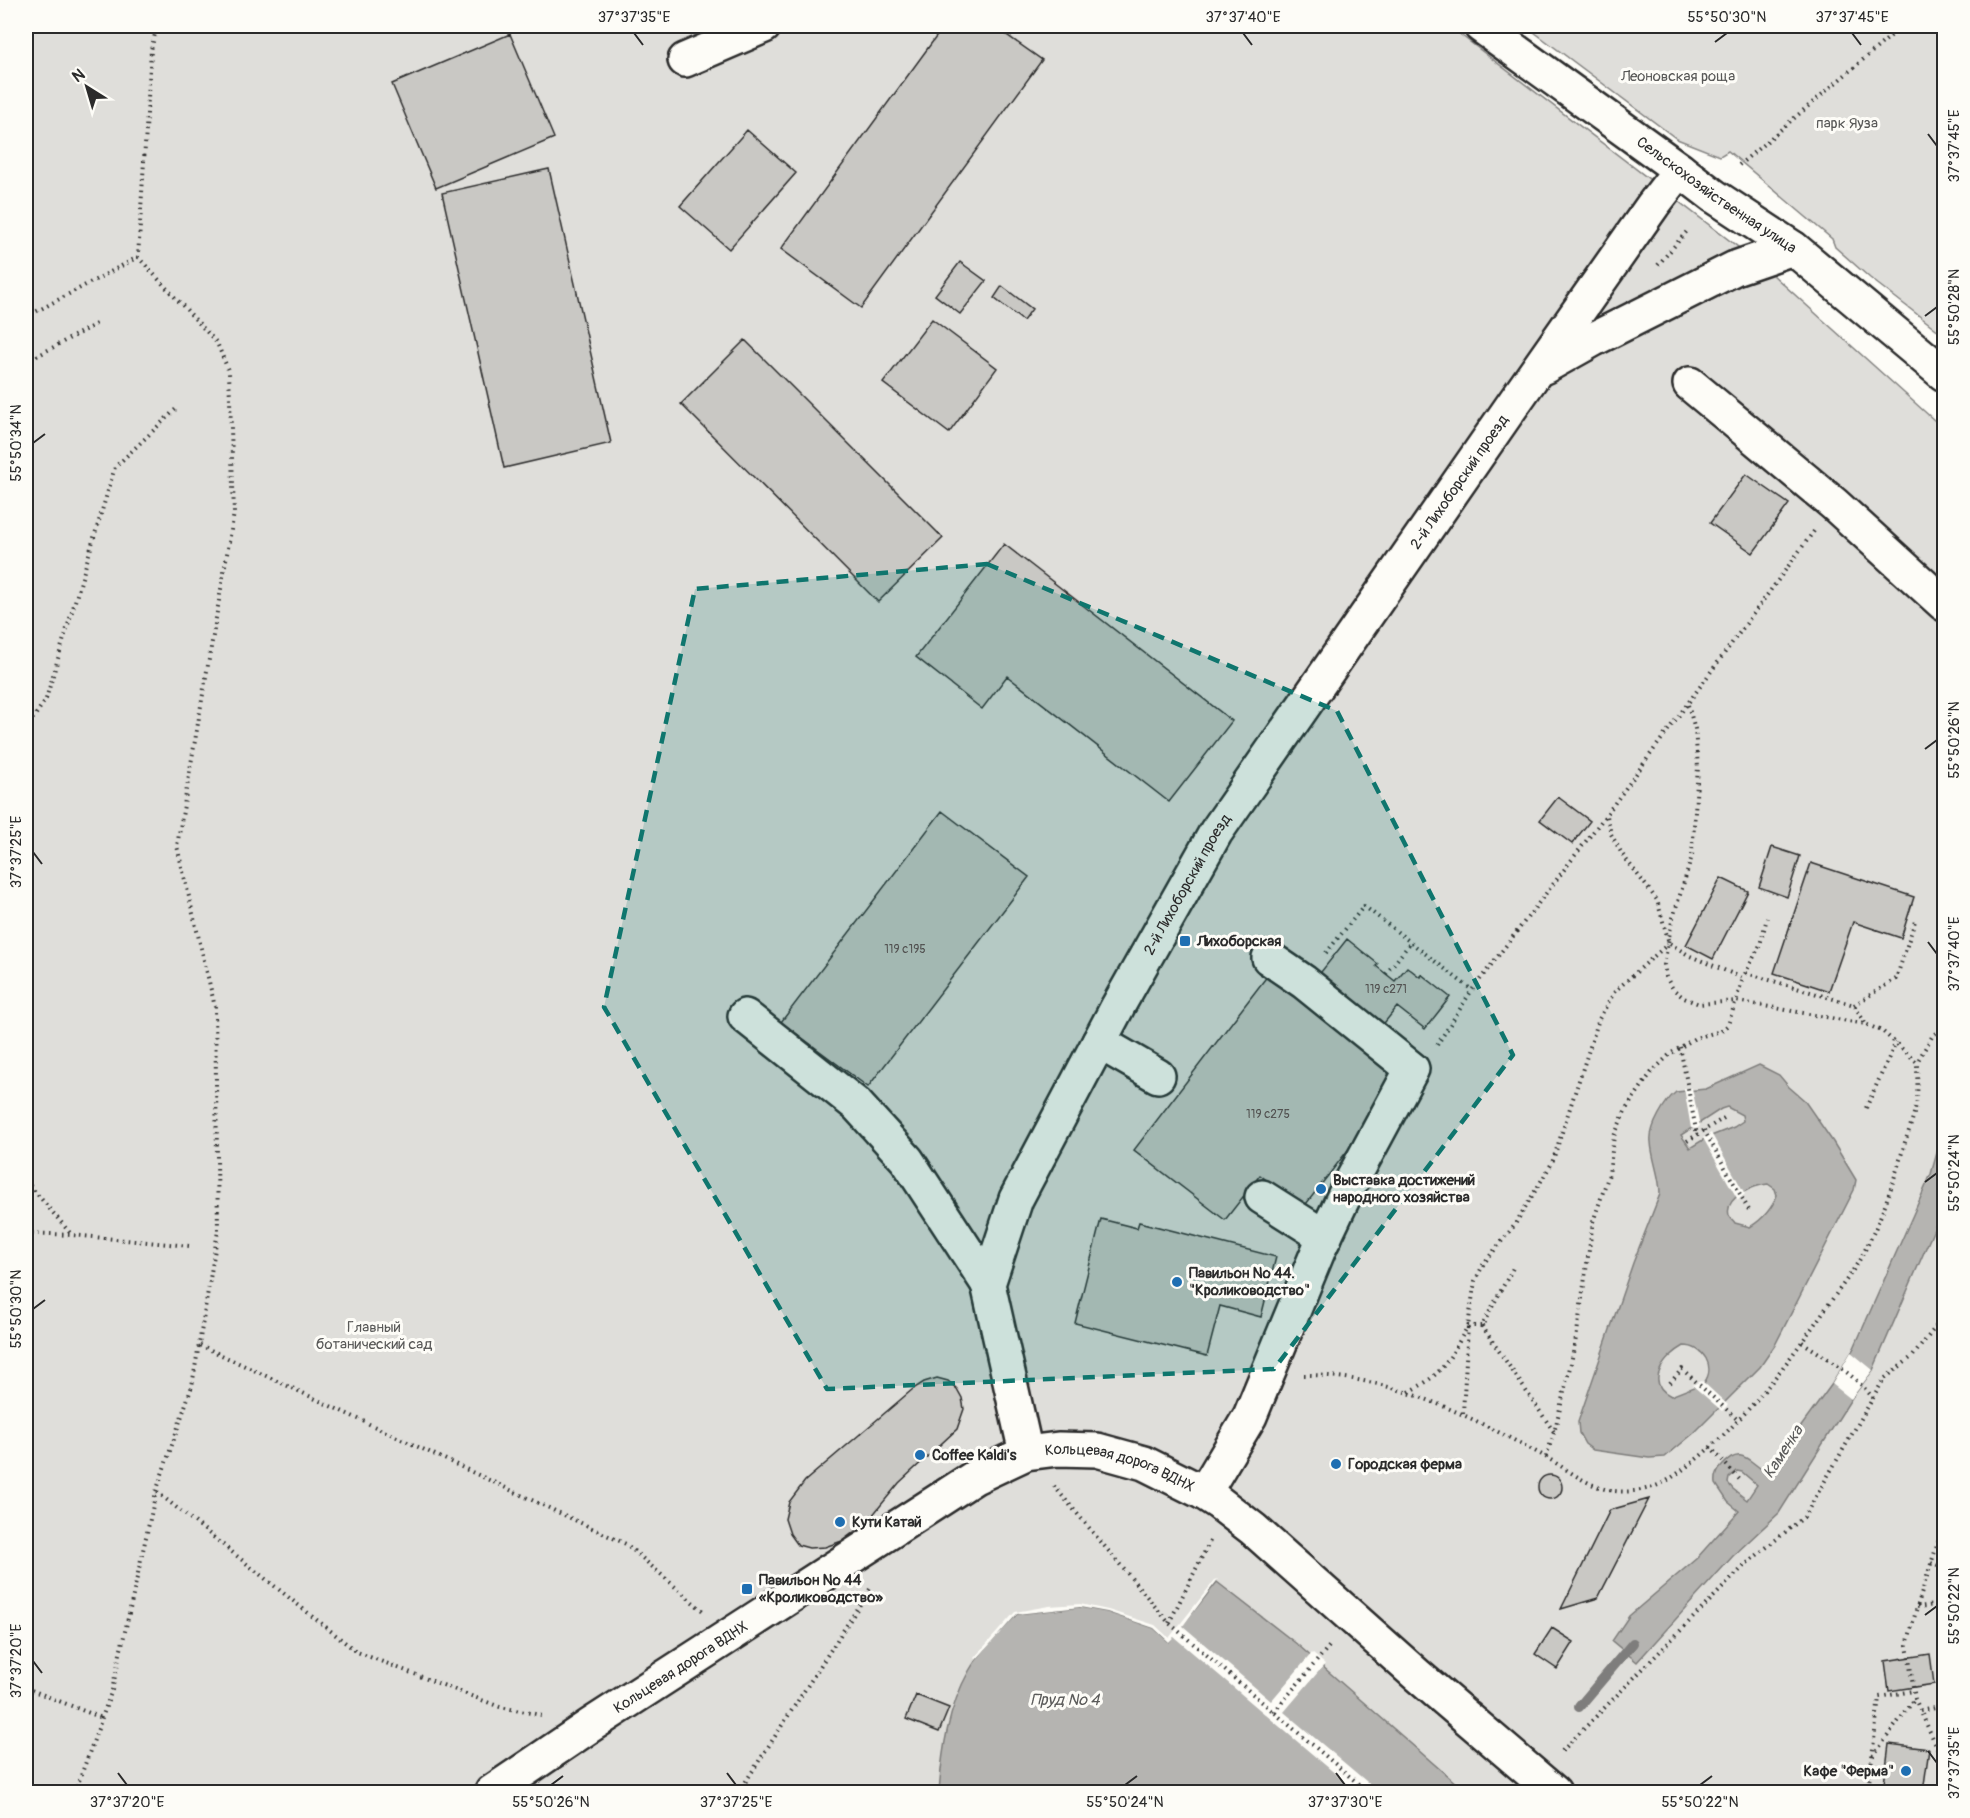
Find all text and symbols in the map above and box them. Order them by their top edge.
text: 37°37'35"E [598,8,670,27]
text: 37°37'40"E [1206,8,1281,27]
text: 55°50'30"N [1687,8,1767,27]
text: 37°37'45"E [1816,8,1889,27]
north arrow [57,57,117,117]
text: N [68,64,89,87]
park label: Леоновская роща [1620,67,1735,86]
text: 37°37'45"E [1945,109,1964,182]
park label: парк Яуза [1816,114,1878,133]
street label: Сельскохозяйственная улица [1633,132,1800,257]
text: 55°50'28"N [1945,269,1964,345]
text: 55°50'34"N [7,404,26,482]
street label: 2-й Лихоборский проезд [1406,411,1512,553]
text: 55°50'26"N [1945,701,1964,779]
street label: 2-й Лихоборский проезд [1139,810,1235,958]
text: 37°37'25"E [7,816,26,888]
text: 37°37'40"E [1945,916,1964,992]
place label: Лихоборская [1196,932,1281,951]
marker: Лихоборская [1178,934,1192,948]
house number: 119 с195 [884,942,926,957]
house number: 119 с271 [1365,982,1407,997]
house number: 119 с275 [1246,1107,1290,1122]
text: 55°50'24"N [1945,1134,1964,1212]
place label: Выставка достижений народного хозяйства [1333,1171,1475,1207]
marker: Выставка достижений народного хозяйства [1314,1182,1328,1196]
place label: Павильон № 44. "Кролиководство" [1189,1264,1310,1300]
text: 55°50'30"N [7,1269,26,1349]
marker: Павильон № 44. "Кролиководство" [1170,1275,1184,1289]
park label: Главный ботанический сад [316,1318,432,1354]
water label: Каменка [1759,1421,1808,1482]
street label: Кольцевая дорога ВДНХ [1044,1439,1197,1496]
place label: Coffee Kaldi's [932,1446,1017,1465]
marker: Coffee Kaldi's [913,1448,927,1462]
place label: Городская ферма [1348,1455,1462,1474]
marker: Городская ферма [1329,1457,1343,1471]
place label: Кути Катай [852,1513,922,1532]
marker: Кути Катай [833,1515,847,1529]
text: 55°50'22"N [1945,1567,1964,1645]
place label: Павильон № 44 «Кролиководство» [759,1571,883,1607]
marker: Павильон № 44 «Кролиководство» [740,1582,754,1596]
street label: Кольцевая дорога ВДНХ [610,1617,751,1717]
text: 37°37'20"E [7,1623,26,1698]
water label: Пруд № 4 [1030,1690,1100,1710]
text: 37°37'35"E [1945,1727,1964,1799]
place label: Кафе "Ферма" [1804,1762,1894,1781]
marker: Кафе "Ферма" [1899,1764,1913,1778]
text: 37°37'20"E [90,1793,165,1812]
text: 55°50'26"N [512,1793,590,1812]
text: 37°37'25"E [700,1793,772,1812]
text: 55°50'24"N [1086,1793,1164,1812]
text: 37°37'30"E [1308,1793,1383,1812]
text: 55°50'22"N [1661,1793,1739,1812]

